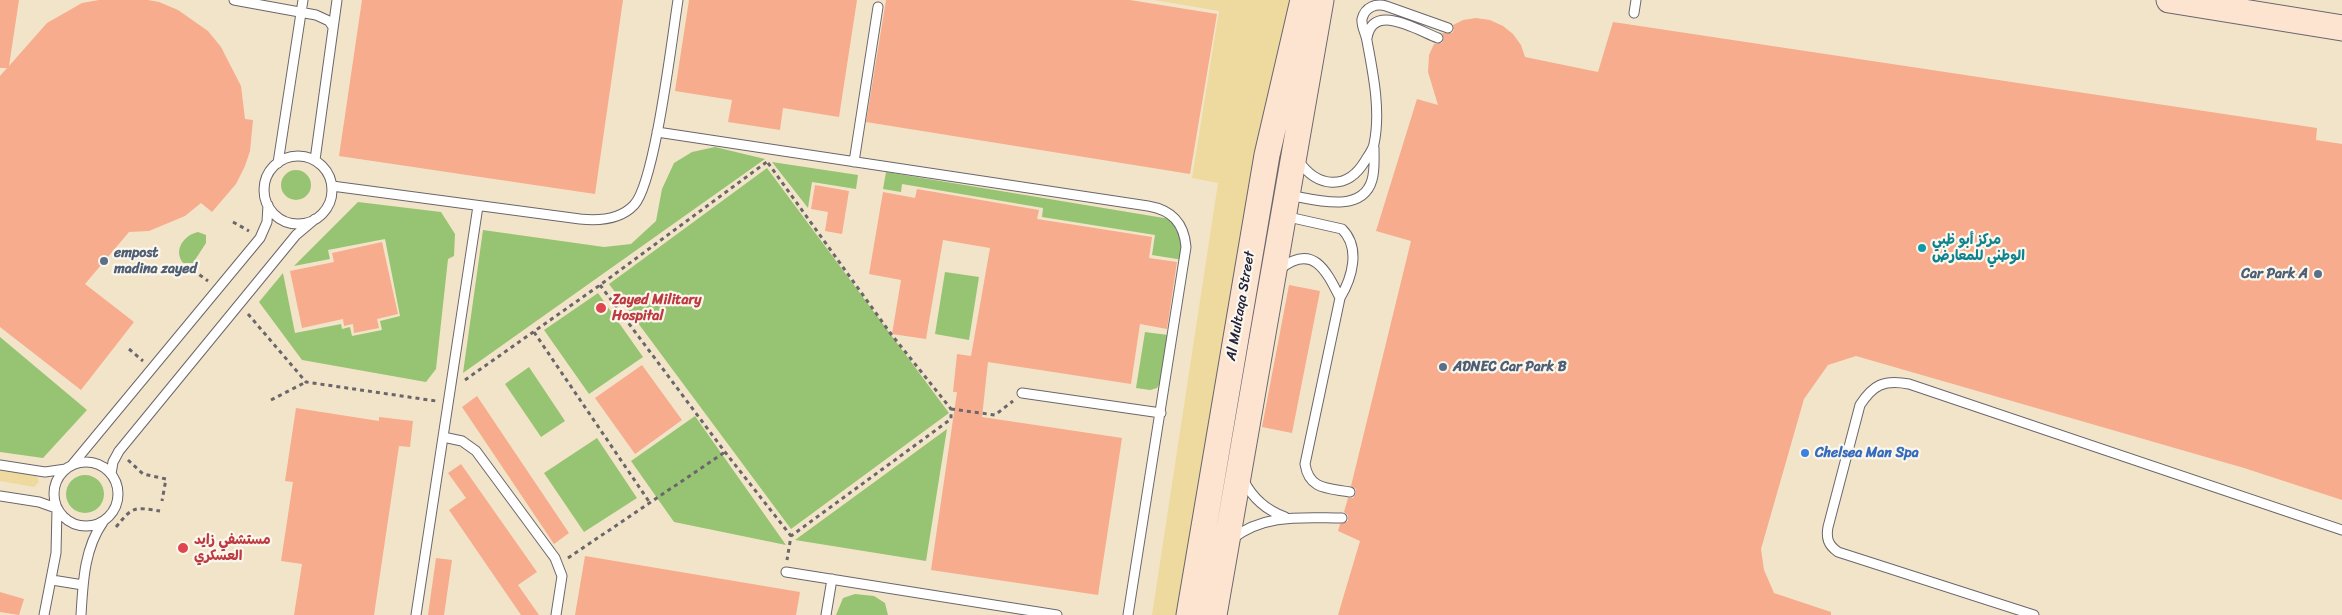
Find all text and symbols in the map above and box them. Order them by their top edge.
place label: مركز أبو ظبي الوطني للمعارض [1932,232,2025,264]
marker: مركز أبو ظبي الوطني للمعارض [1916,242,1928,254]
place label: empost madina zayed [114,245,197,278]
street label: Al Multaqa Street [1223,250,1259,362]
marker: empost madina zayed [98,255,110,267]
place label: Car Park A [2241,266,2308,282]
marker: Car Park A [2312,268,2324,280]
place label: Zayed Military Hospital [612,292,701,324]
marker: Zayed Military Hospital [594,301,608,315]
place label: ADNEC Car Park B [1453,359,1566,375]
marker: ADNEC Car Park B [1437,361,1449,373]
place label: Chelsea Man Spa [1815,445,1919,461]
marker: Chelsea Man Spa [1799,447,1811,459]
place label: مستشفي زايد العسكري [194,532,271,564]
marker: مستشفي زايد العسكري [176,541,190,555]

